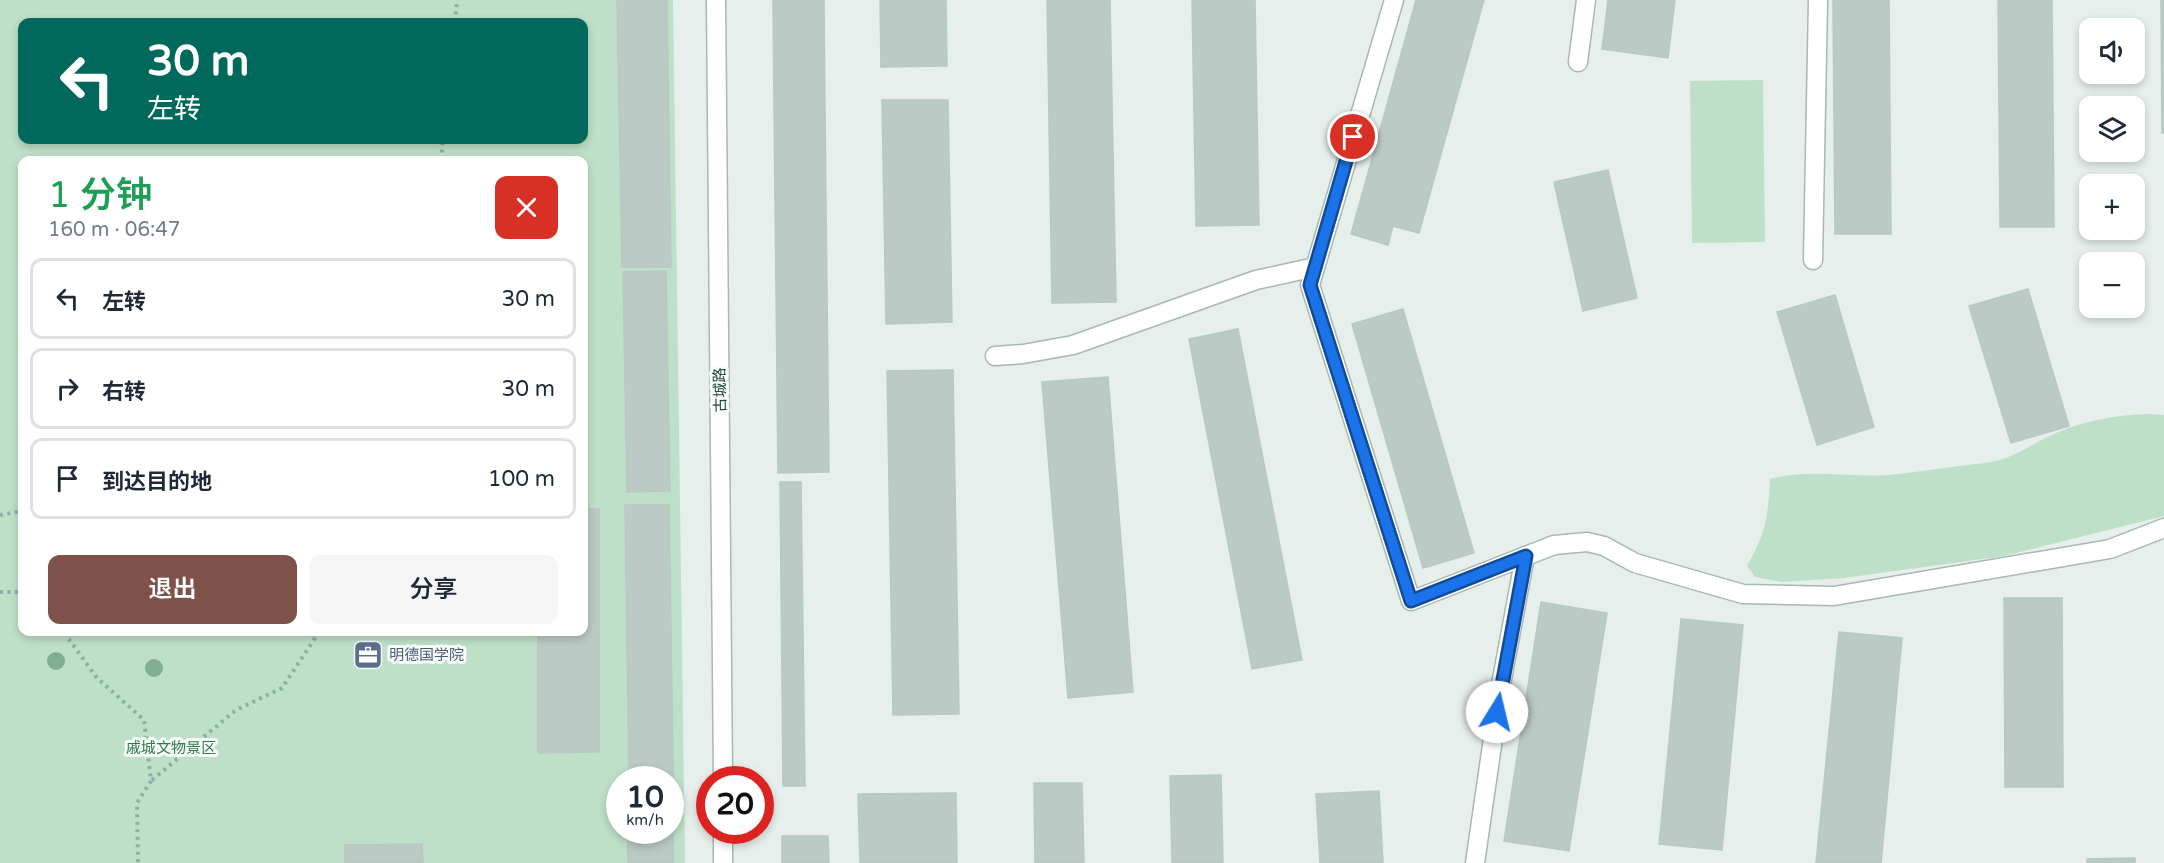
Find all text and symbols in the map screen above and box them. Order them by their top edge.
map controls [2079,18,2145,318]
button: sound [2079,18,2145,84]
text: 30 m [147,36,249,87]
icon: left [48,42,126,120]
text: 左转 [147,93,201,126]
button: layers [2079,96,2145,162]
pin [1327,111,1378,162]
icon: arrive [1336,120,1369,153]
text: 1 分钟 [48,174,152,217]
button: + [2079,174,2145,240]
button: close [495,176,558,239]
text: 160 m · 06:47 [48,218,180,242]
button: − [2079,252,2145,318]
icon: left [51,282,84,315]
text: 30 m [501,286,555,312]
text: 左转 [102,289,146,315]
street label: 古城路 [711,367,729,413]
icon: right [51,372,84,405]
text: 30 m [501,376,555,402]
text: 右转 [102,379,146,405]
icon: arrive [51,462,84,495]
text: 100 m [488,466,555,492]
text: 到达目的地 [102,469,212,495]
button: 退出 [48,555,297,624]
button: 分享 [309,555,558,624]
office icon: 明德国学院 [352,639,384,671]
place label: 明德国学院 [389,646,464,664]
position arrow [1465,680,1529,744]
park label: 戚城文物景区 [126,739,216,757]
speed limit sign: 20 [696,766,774,844]
text: 10 [626,779,664,816]
text: km/h [626,811,664,829]

